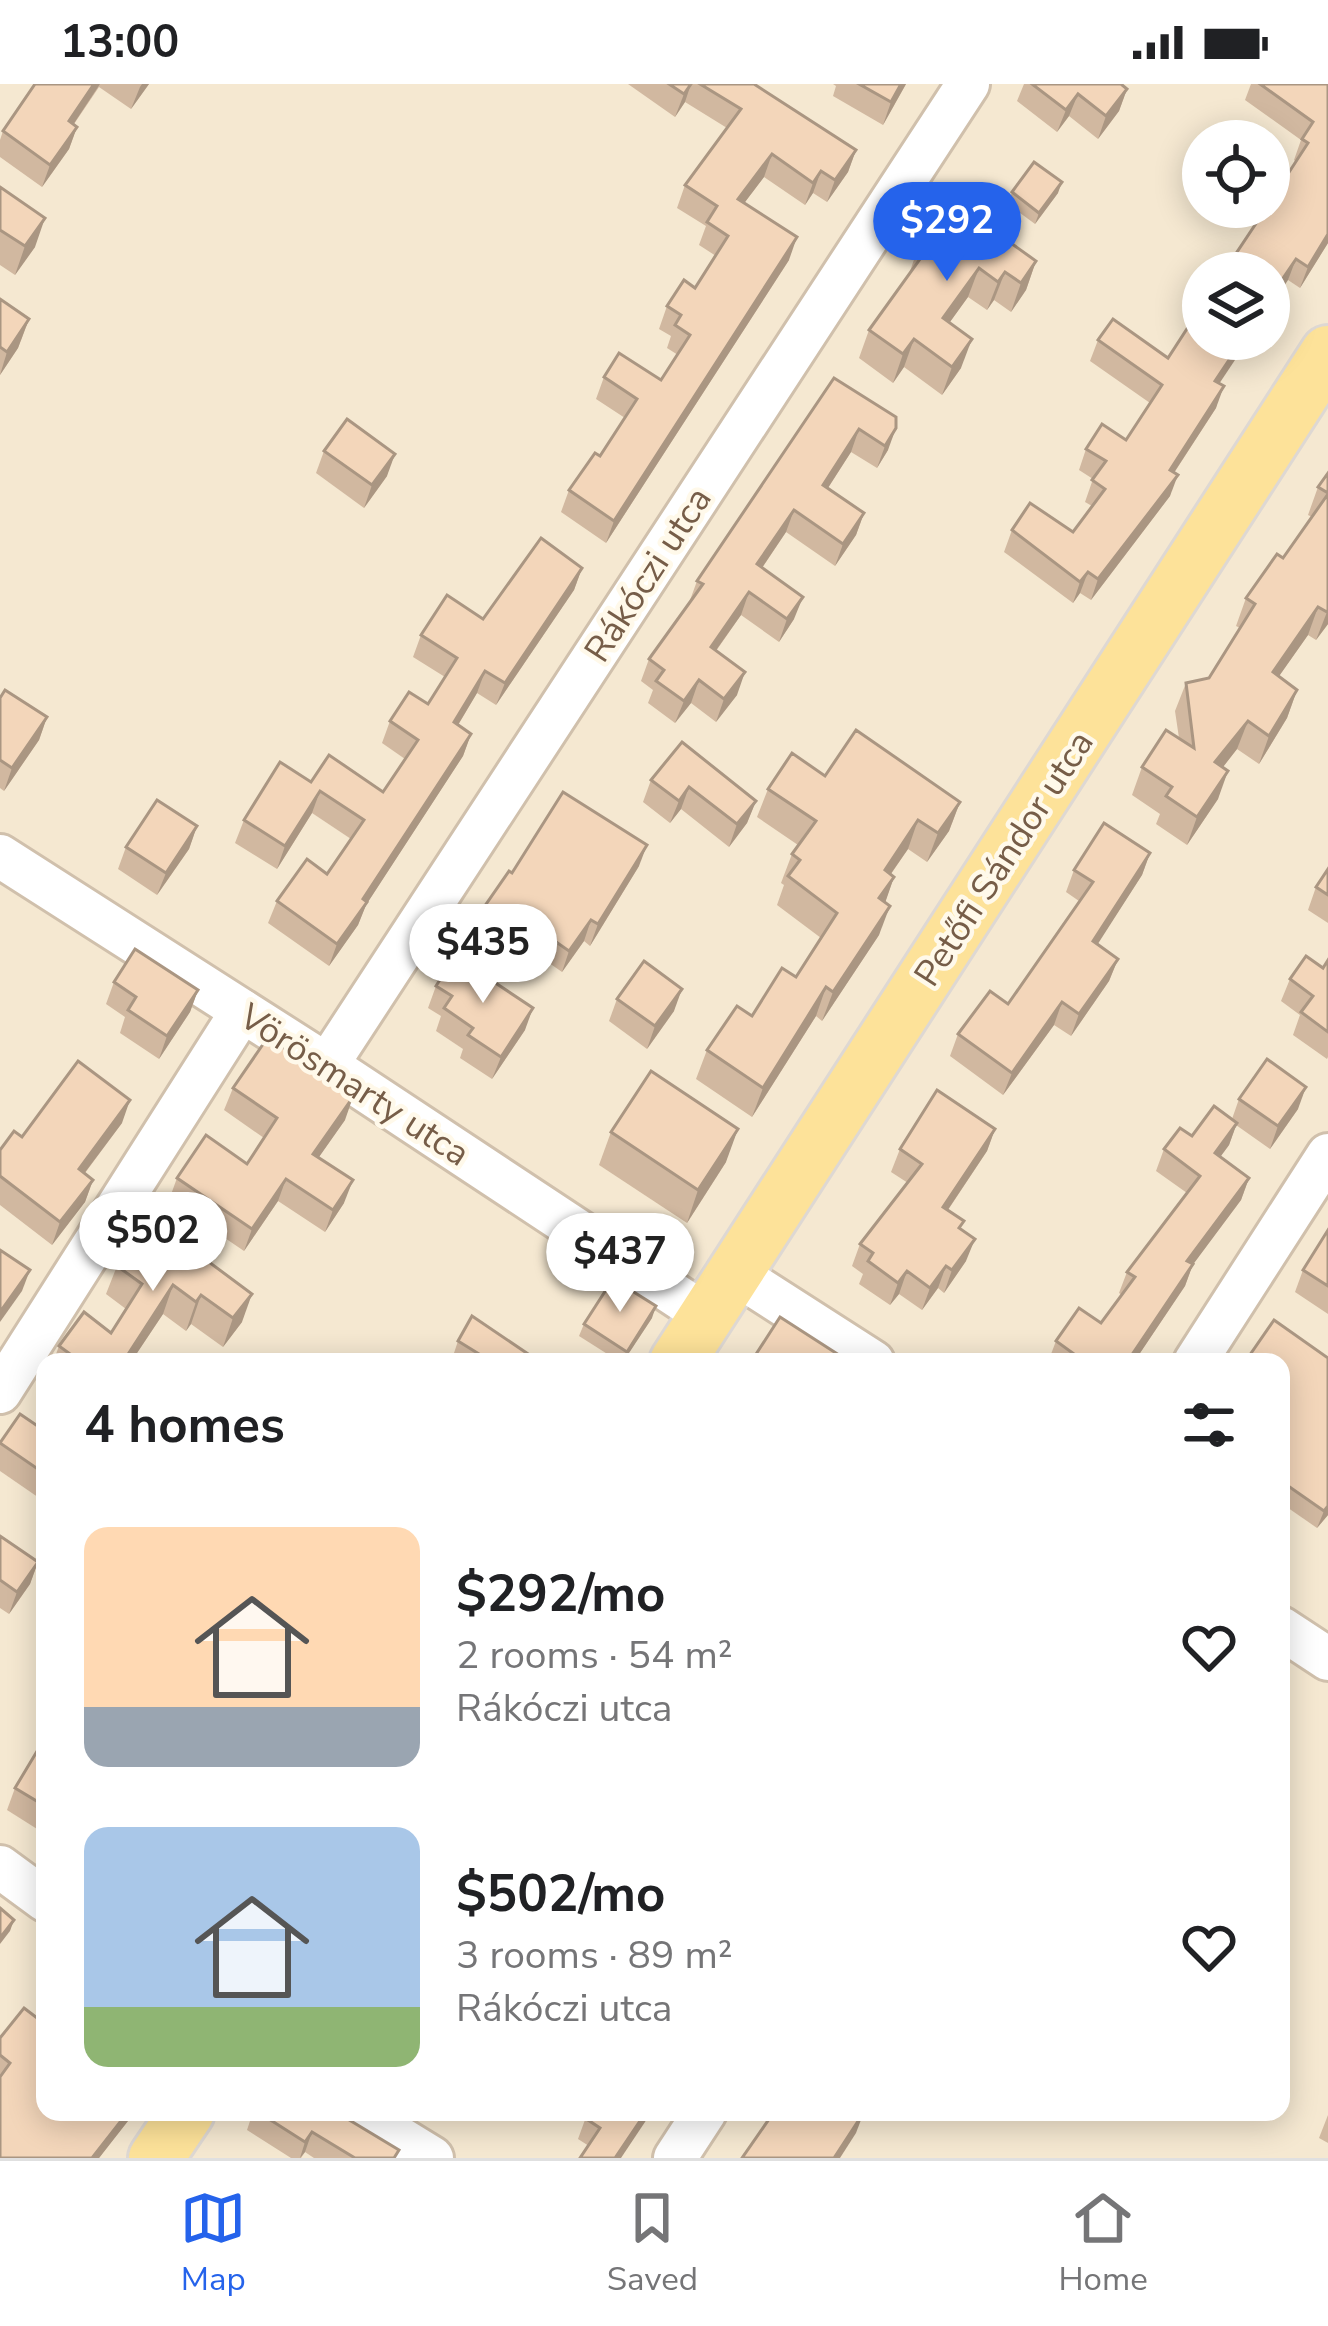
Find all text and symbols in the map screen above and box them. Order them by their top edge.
text: 13:00 [60,12,179,73]
map controls [1182,120,1290,360]
button: locate [1182,120,1290,228]
pin: $292 [876,182,1018,284]
text: $292 [900,194,994,247]
button: layers [1182,252,1290,360]
street label: Rákóczi utca [573,478,723,672]
street label: Petőfi Sándor utca [903,721,1105,996]
pin: $435 [412,904,554,1006]
text: $435 [436,916,530,969]
street label: Vörösmarty utca [229,992,479,1178]
pin: $502 [82,1192,224,1294]
text: $502 [106,1204,200,1257]
pin: $437 [549,1213,691,1315]
text: $437 [573,1225,667,1278]
text: 4 homes [84,1390,285,1460]
icon: filters [1176,1392,1242,1458]
text: $292/mo [456,1559,665,1629]
icon: home [180,1575,324,1719]
icon: heart [1176,1614,1242,1680]
text: 2 rooms · 54 m² [456,1629,733,1682]
text: Rákóczi utca [456,1682,672,1735]
text: $502/mo [456,1859,665,1929]
icon: home [180,1875,324,2019]
icon: heart [1176,1914,1242,1980]
text: 3 rooms · 89 m² [456,1929,733,1982]
text: Rákóczi utca [456,1982,672,2035]
tab: Map [180,2185,246,2302]
tab: Saved [607,2185,698,2302]
tab: Home [1058,2185,1148,2302]

